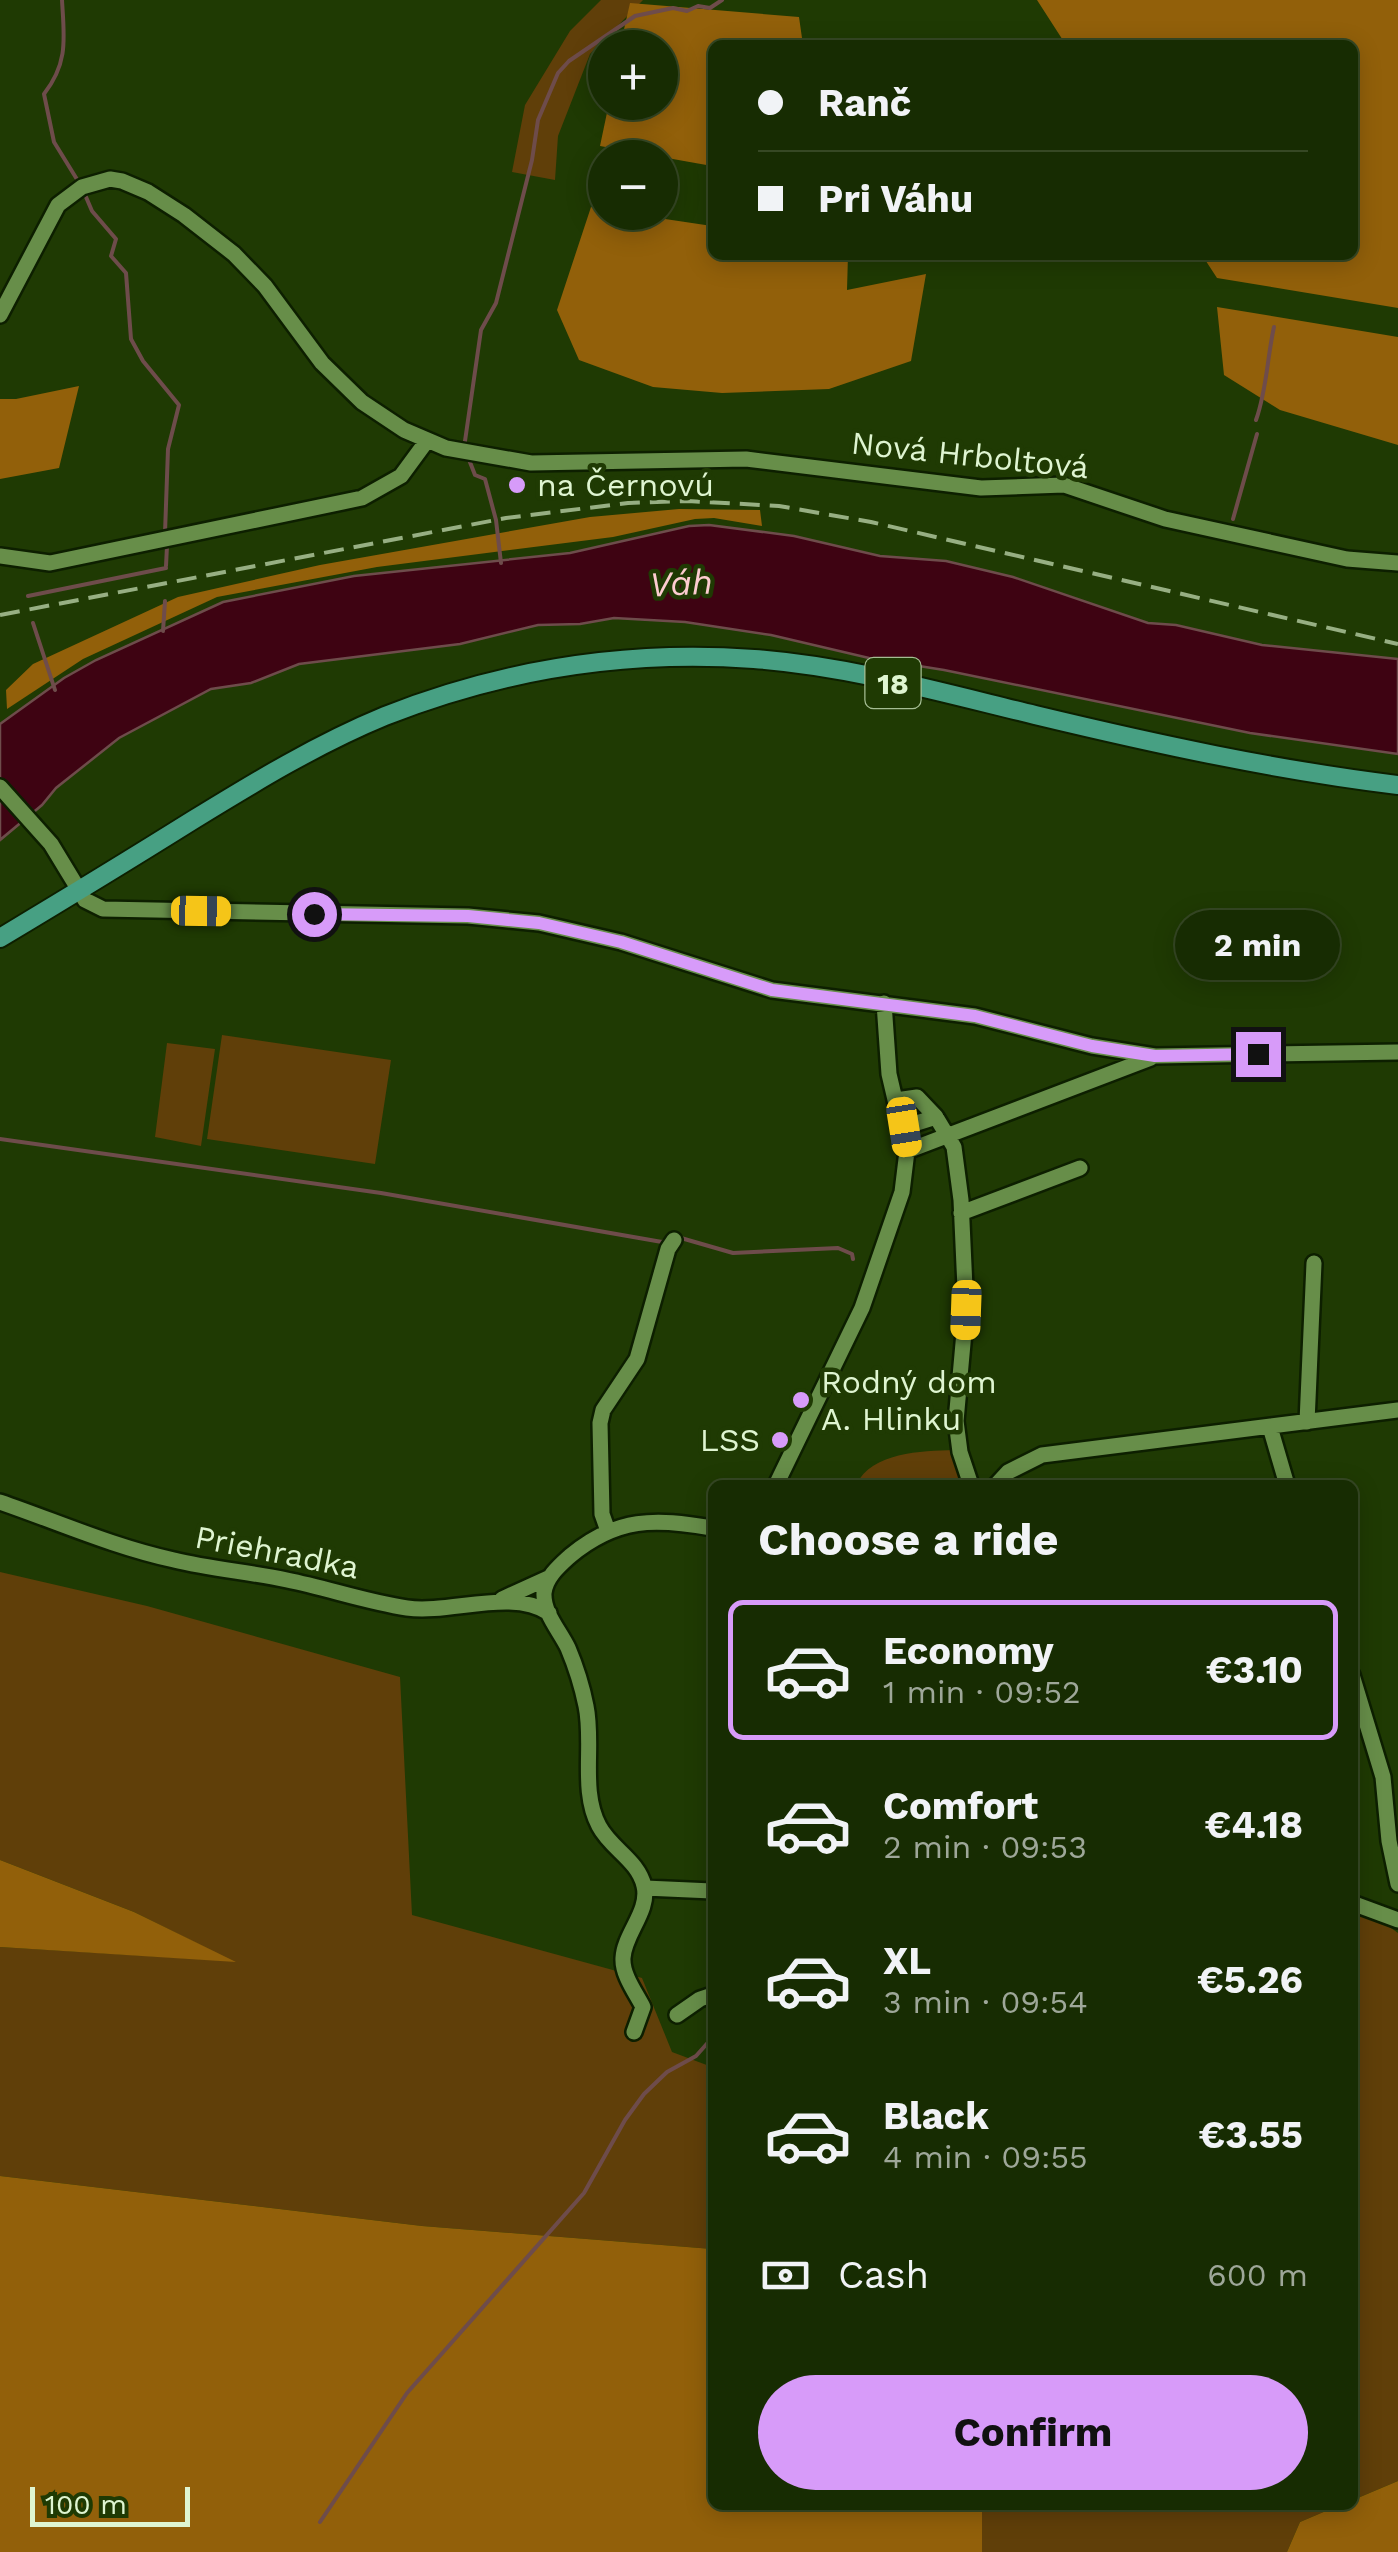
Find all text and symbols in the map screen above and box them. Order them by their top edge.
map controls [588,30,678,230]
button: + [588,30,678,120]
text: Ranč [818,81,911,125]
button: − [588,140,678,230]
text: Pri Váhu [818,177,973,221]
street label: Nová Hrboltová [849,424,1091,486]
place label: na Černovú [537,466,714,504]
marker: na Černovú [506,474,528,496]
water label: Váh [648,560,714,606]
road number: 18 [866,658,920,708]
route start [292,892,337,937]
car [171,895,231,927]
callout: 2 min [1176,909,1340,979]
text: 2 min [1214,926,1301,964]
route end [1236,1032,1281,1077]
car [884,1095,924,1159]
car [950,1279,982,1341]
place label: Rodný dom A. Hlinku [821,1363,997,1438]
marker: Rodný dom A. Hlinku [790,1389,812,1411]
place label: LSS [700,1421,760,1459]
marker: LSS [769,1429,791,1451]
text: Choose a ride [758,1513,1058,1566]
street label: Priehradka [192,1518,362,1586]
icon: car [763,1625,853,1715]
text: Economy [883,1629,1054,1673]
text: €3.10 [1206,1648,1303,1692]
text: 1 min · 09:52 [883,1673,1081,1711]
icon: car [763,1780,853,1870]
text: Comfort [883,1784,1038,1828]
text: €4.18 [1205,1803,1303,1847]
text: 2 min · 09:53 [883,1828,1087,1866]
icon: car [763,1935,853,2025]
text: XL [883,1939,931,1983]
text: €5.26 [1197,1958,1303,2002]
text: 3 min · 09:54 [883,1983,1088,2021]
icon: car [763,2090,853,2180]
text: Black [883,2094,989,2138]
text: €3.55 [1198,2113,1303,2157]
text: 4 min · 09:55 [883,2138,1088,2176]
icon: cash [758,2248,813,2303]
text: Cash [838,2253,929,2297]
text: 600 m [1207,2256,1308,2294]
button: Confirm [758,2375,1308,2490]
scale bar [30,2482,190,2526]
text: 100 m [45,2488,127,2521]

